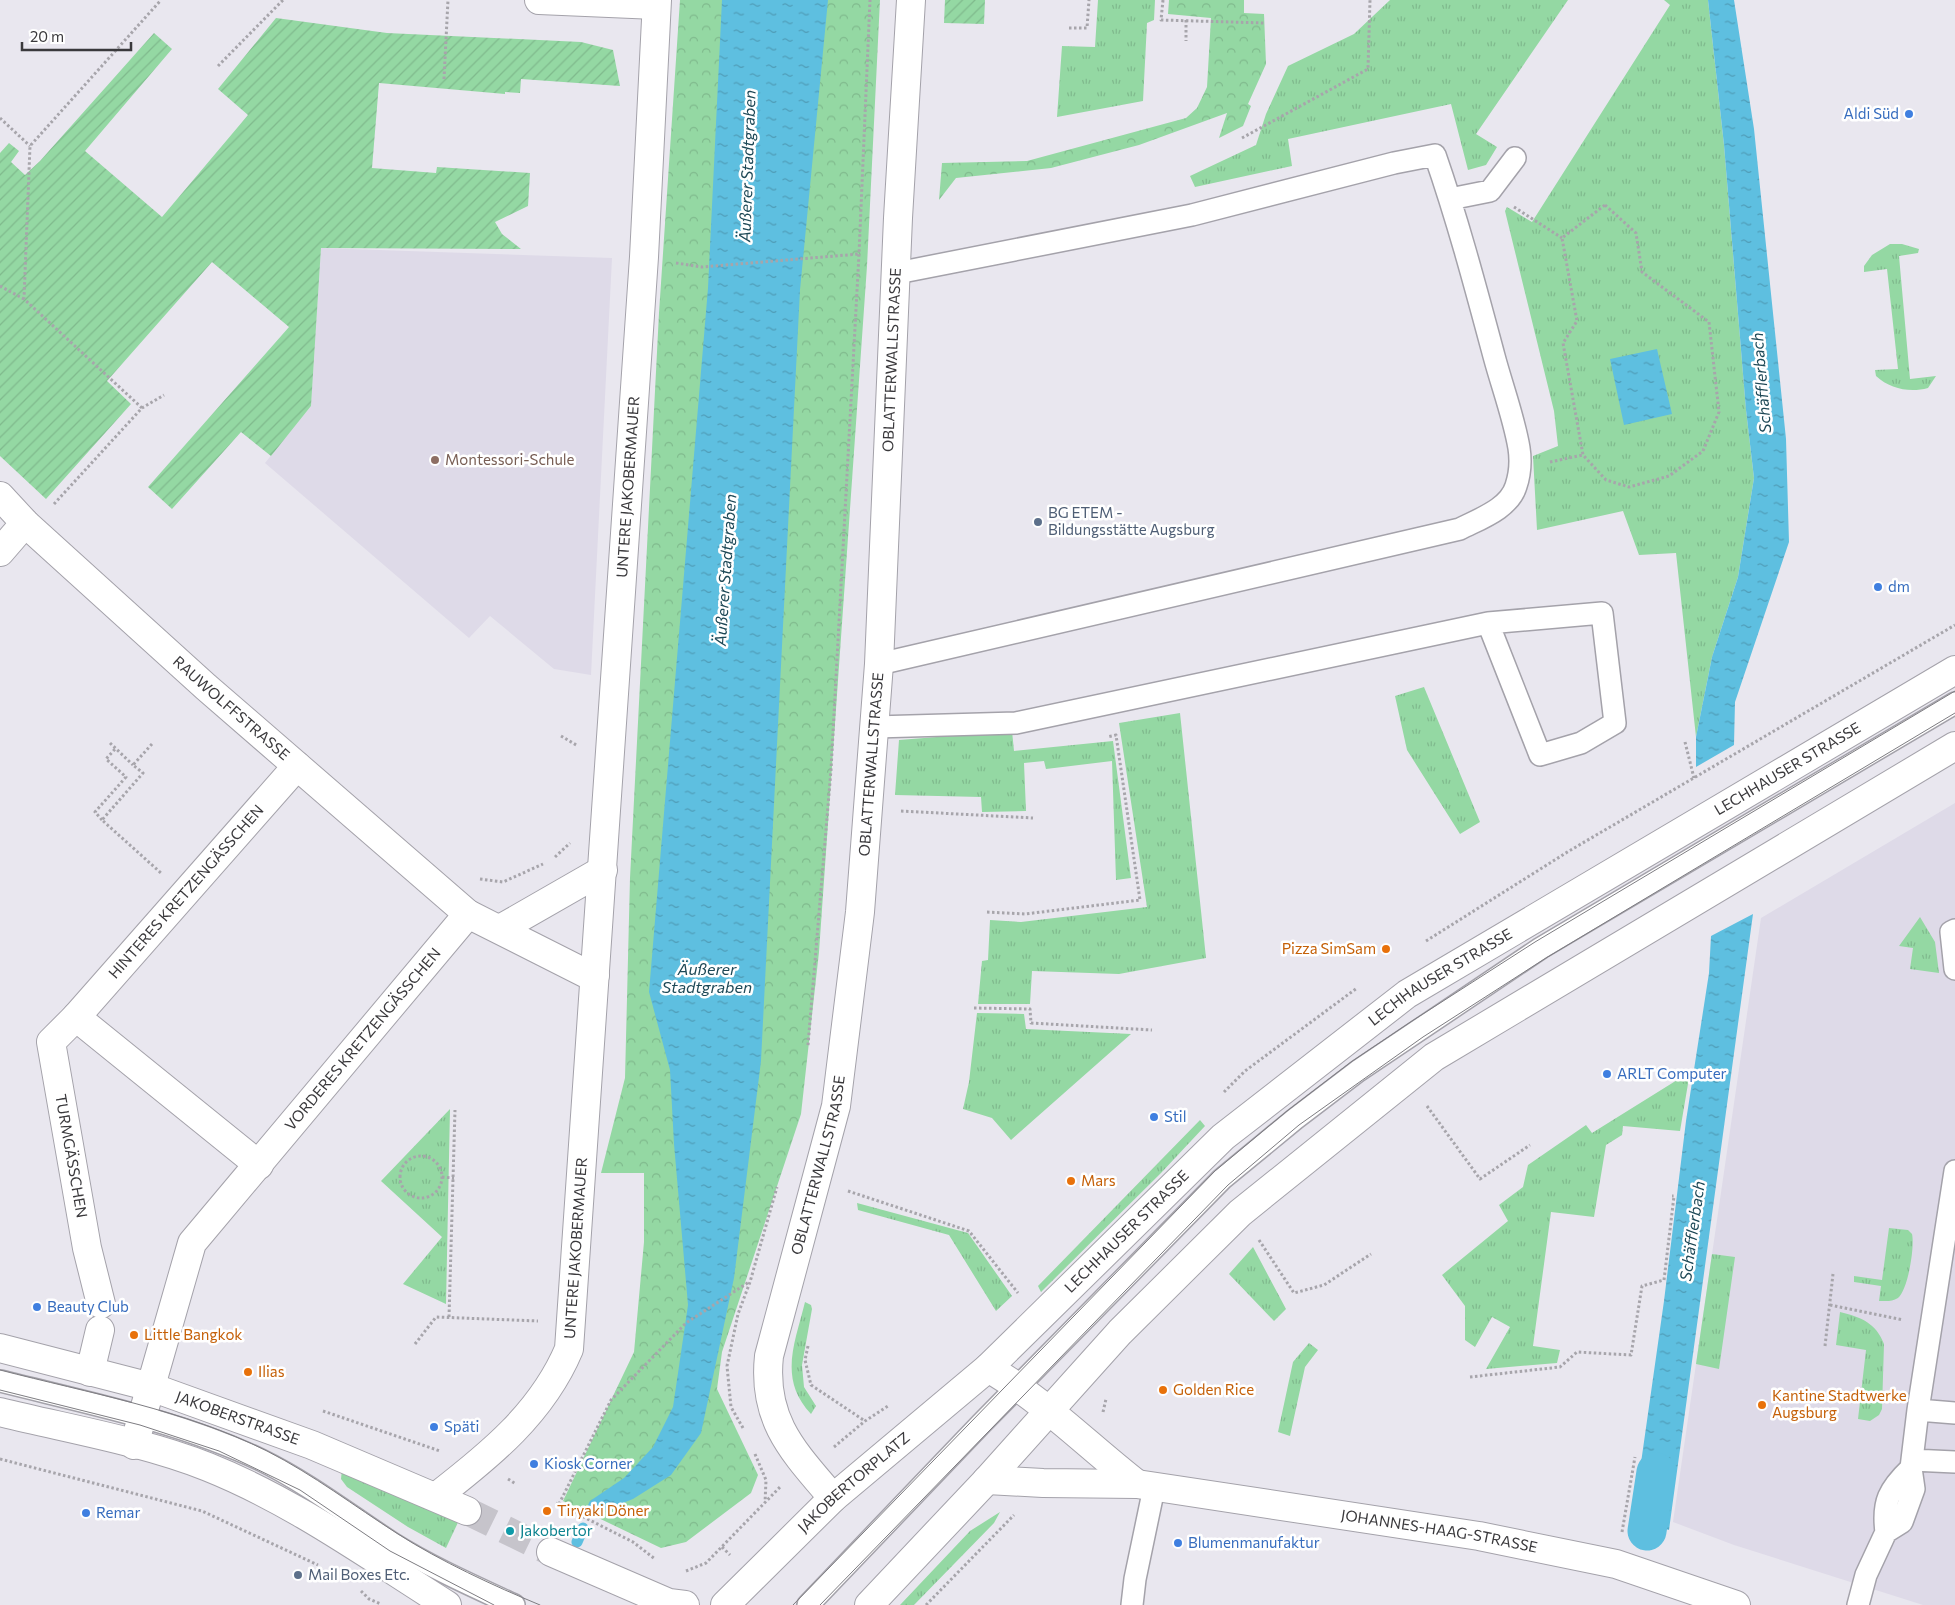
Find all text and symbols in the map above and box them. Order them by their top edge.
scale bar [22,20,131,52]
text: 20 m [30,27,64,45]
water label: Äußerer Stadtgraben [734,90,759,243]
place label: Aldi Süd [1844,104,1899,122]
marker: Aldi Süd [1903,108,1915,120]
street label: OBLATTERWALLSTRASSE [878,267,904,452]
water label: Schäfflerbach [1747,332,1774,434]
street label: UNTERE JAKOBERMAUER [612,395,642,578]
place label: Montessori-Schule [445,450,575,468]
marker: Montessori-Schule [429,454,441,466]
water label: Äußerer Stadtgraben [710,493,739,648]
place label: BG ETEM - Bildungsstätte Augsburg [1048,503,1215,538]
marker: BG ETEM - Bildungsstätte Augsburg [1032,516,1044,528]
place label: dm [1888,577,1910,595]
marker: dm [1872,581,1884,593]
street label: RAUWOLFFSTRASSE [170,652,294,764]
street label: OBLATTERWALLSTRASSE [854,672,886,857]
street label: LECHHAUSER STRASSE [1711,718,1864,818]
street label: HINTERES KRETZENGÄSSCHEN [104,801,267,982]
street label: LECHHAUSER STRASSE [1364,924,1515,1029]
place label: Pizza SimSam [1282,939,1376,957]
marker: Pizza SimSam [1380,943,1392,955]
street label: VORDERES KRETZENGÄSSCHEN [280,944,444,1134]
water label: Äußerer Stadtgraben [662,959,752,996]
place label: ARLT Computer [1617,1064,1727,1082]
marker: ARLT Computer [1601,1068,1613,1080]
street label: OBLATTERWALLSTRASSE [787,1074,848,1257]
street label: TURMGÄSSCHEN [52,1093,92,1219]
place label: Stil [1164,1107,1186,1125]
marker: Stil [1148,1111,1160,1123]
street label: UNTERE JAKOBERMAUER [560,1157,590,1340]
street label: LECHHAUSER STRASSE [1060,1166,1192,1296]
place label: Mars [1081,1171,1116,1189]
marker: Mars [1065,1175,1077,1187]
water label: Schäfflerbach [1675,1180,1708,1282]
place label: Beauty Club [47,1297,129,1315]
marker: Beauty Club [31,1301,43,1313]
place label: Little Bangkok [144,1325,242,1343]
marker: Little Bangkok [128,1329,140,1341]
place label: Ilias [258,1362,285,1380]
marker: Ilias [242,1366,254,1378]
place label: Golden Rice [1173,1380,1254,1398]
marker: Golden Rice [1157,1384,1169,1396]
place label: Kantine Stadtwerke Augsburg [1772,1386,1907,1421]
street label: JAKOBERSTRASSE [174,1387,302,1448]
marker: Kantine Stadtwerke Augsburg [1756,1399,1768,1411]
place label: Späti [444,1417,479,1435]
marker: Späti [428,1421,440,1433]
street label: JAKOBERTORPLATZ [794,1428,913,1536]
place label: Kiosk Corner [544,1454,632,1472]
marker: Kiosk Corner [528,1458,540,1470]
place label: Tiryaki Döner [557,1501,649,1519]
place label: Remar [96,1503,140,1521]
marker: Tiryaki Döner [541,1505,553,1517]
street label: JOHANNES-HAAG-STRASSE [1340,1505,1539,1556]
marker: Remar [80,1507,92,1519]
place label: Jakobertor [520,1521,593,1539]
marker: Jakobertor [504,1525,516,1537]
place label: Blumenmanufaktur [1188,1533,1320,1551]
marker: Blumenmanufaktur [1172,1537,1184,1549]
place label: Mail Boxes Etc. [308,1565,410,1583]
marker: Mail Boxes Etc. [292,1569,304,1581]

